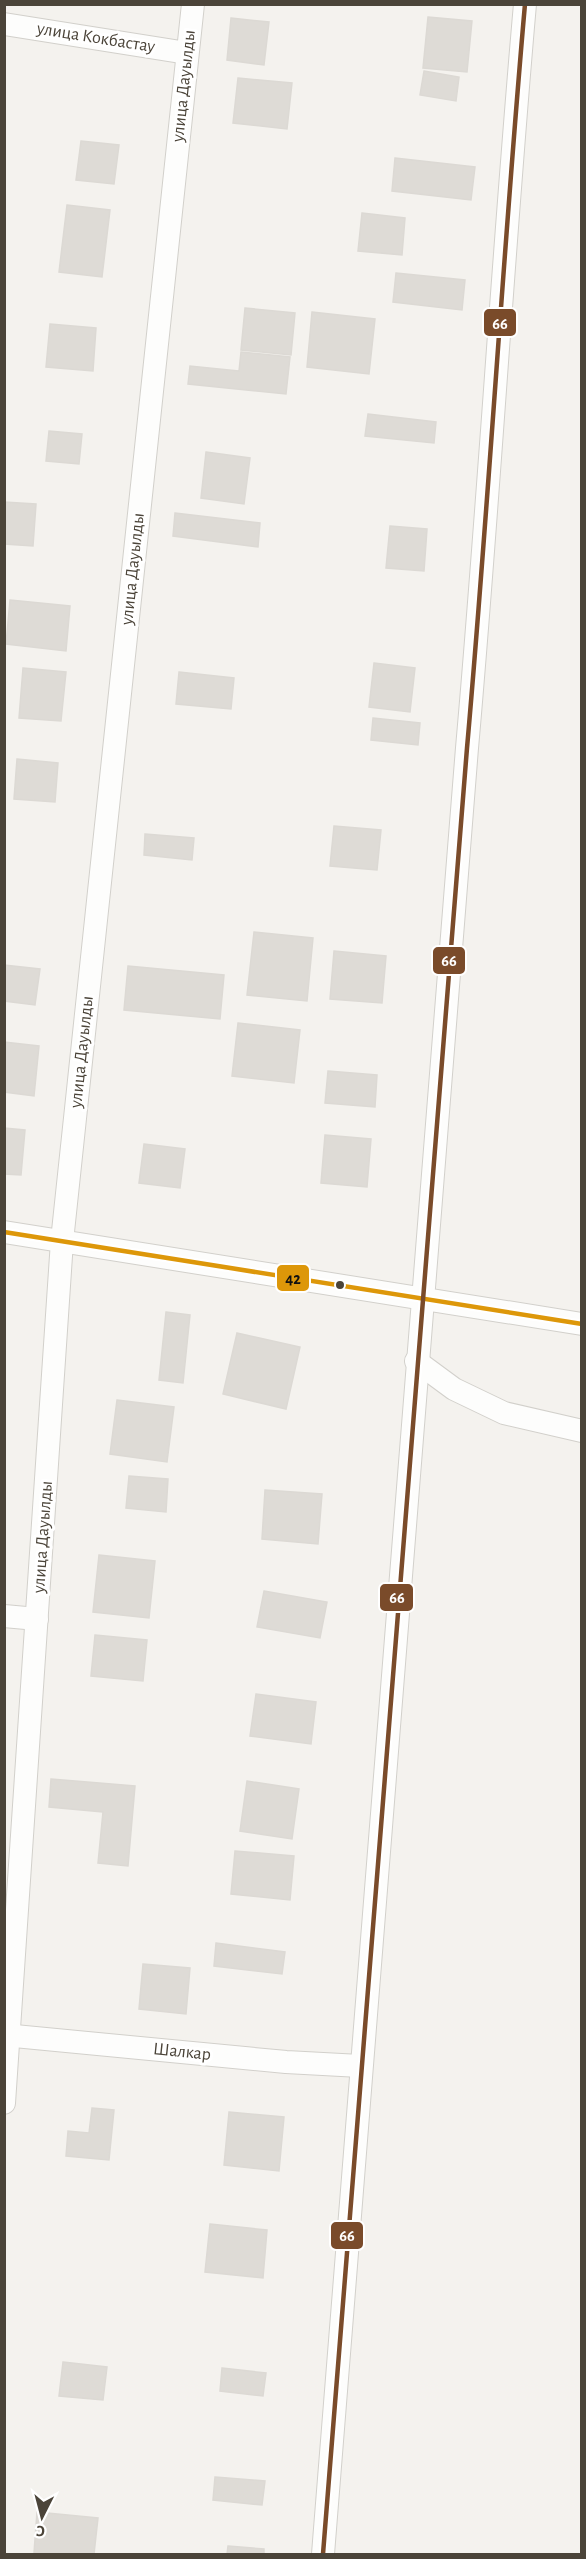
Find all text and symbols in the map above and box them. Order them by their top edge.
street label: улица Кокбастау [35,19,157,56]
street label: улица Дауылды [169,29,199,144]
line badge: 66 [483,308,517,337]
text: 66 [492,316,508,332]
street label: улица Дауылды [118,512,148,627]
line badge: 66 [432,946,466,975]
text: 66 [441,953,457,969]
street label: улица Дауылды [67,995,97,1110]
line badge: 42 [276,1264,310,1292]
text: 42 [285,1271,301,1287]
unlabelled marker [334,1279,346,1291]
street label: улица Дауылды [30,1480,56,1595]
line badge: 66 [379,1583,414,1612]
text: 66 [389,1590,405,1606]
street label: Шалкар [152,2040,212,2064]
line badge: 66 [330,2221,364,2250]
text: 66 [339,2228,355,2244]
north arrow [12,2487,72,2547]
text: С [35,2522,46,2539]

